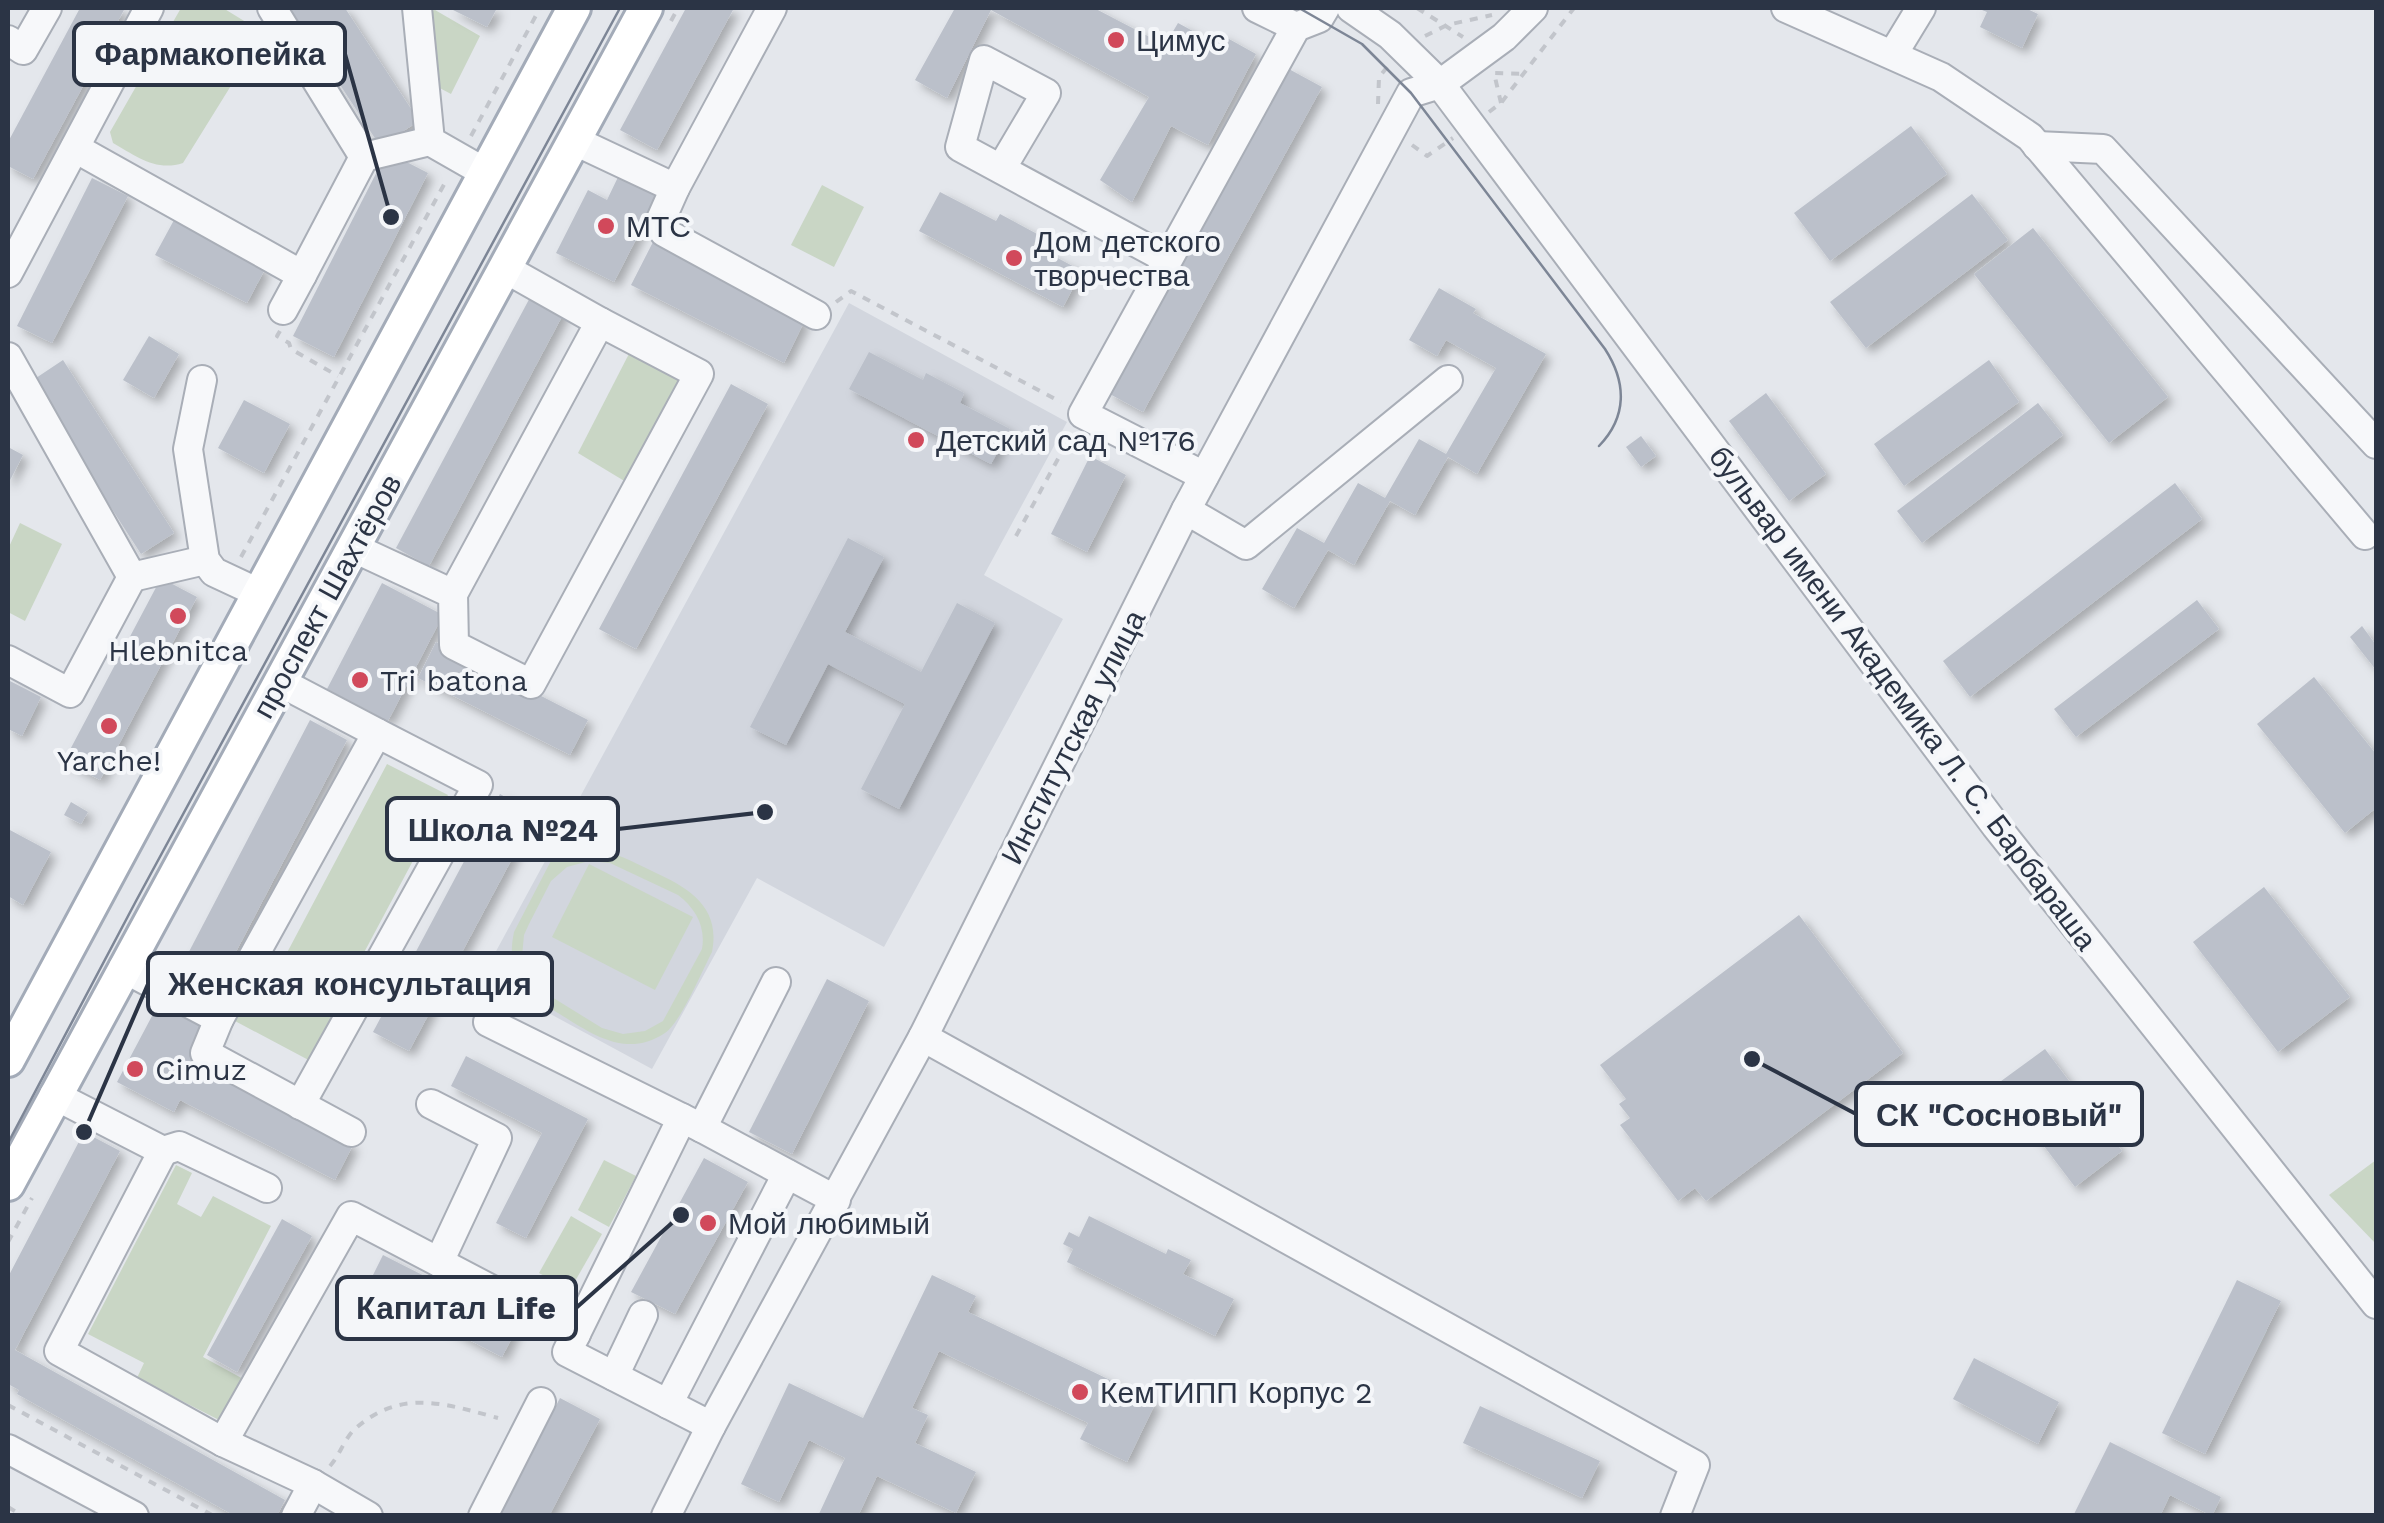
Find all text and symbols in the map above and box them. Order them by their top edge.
callout: Фармакопейка [74,23,345,85]
place label: Цимус [1136,23,1226,58]
marker: Цимус [1105,29,1127,51]
text: Фармакопейка [94,35,326,73]
place label: МТС [626,209,691,244]
marker: МТС [595,215,617,237]
place label: Дом детского творчества [1034,224,1221,293]
marker: Дом детского творчества [1003,247,1025,269]
place label: Детский сад №176 [936,423,1196,458]
marker: Детский сад №176 [905,429,927,451]
street label: бульвар имени Академика Л. С. Барбараша [1702,439,2104,957]
street label: проспект Шахтёров [245,468,409,724]
street label: Институтская улица [994,604,1152,870]
marker: Hlebnitca [167,605,189,627]
place label: Hlebnitca [108,633,248,668]
place label: Tri batona [380,663,528,698]
marker: Tri batona [349,669,371,691]
marker: Yarche! [98,715,120,737]
place label: Yarche! [57,743,161,778]
callout: Школа №24 [387,798,618,860]
text: Школа №24 [408,811,598,849]
callout: Женская консультация [148,953,552,1015]
text: Женская консультация [167,965,532,1003]
place label: Cimuz [155,1052,247,1087]
marker: Cimuz [124,1058,146,1080]
callout: СК "Сосновый" [1856,1083,2142,1145]
text: СК "Сосновый" [1876,1096,2122,1134]
place label: Мой любимый [728,1206,930,1241]
marker: Мой любимый [697,1212,719,1234]
callout: Капитал Life [337,1277,576,1339]
text: Капитал Life [356,1289,556,1327]
place label: КемТИПП Корпус 2 [1100,1375,1373,1410]
marker: КемТИПП Корпус 2 [1069,1381,1091,1403]

